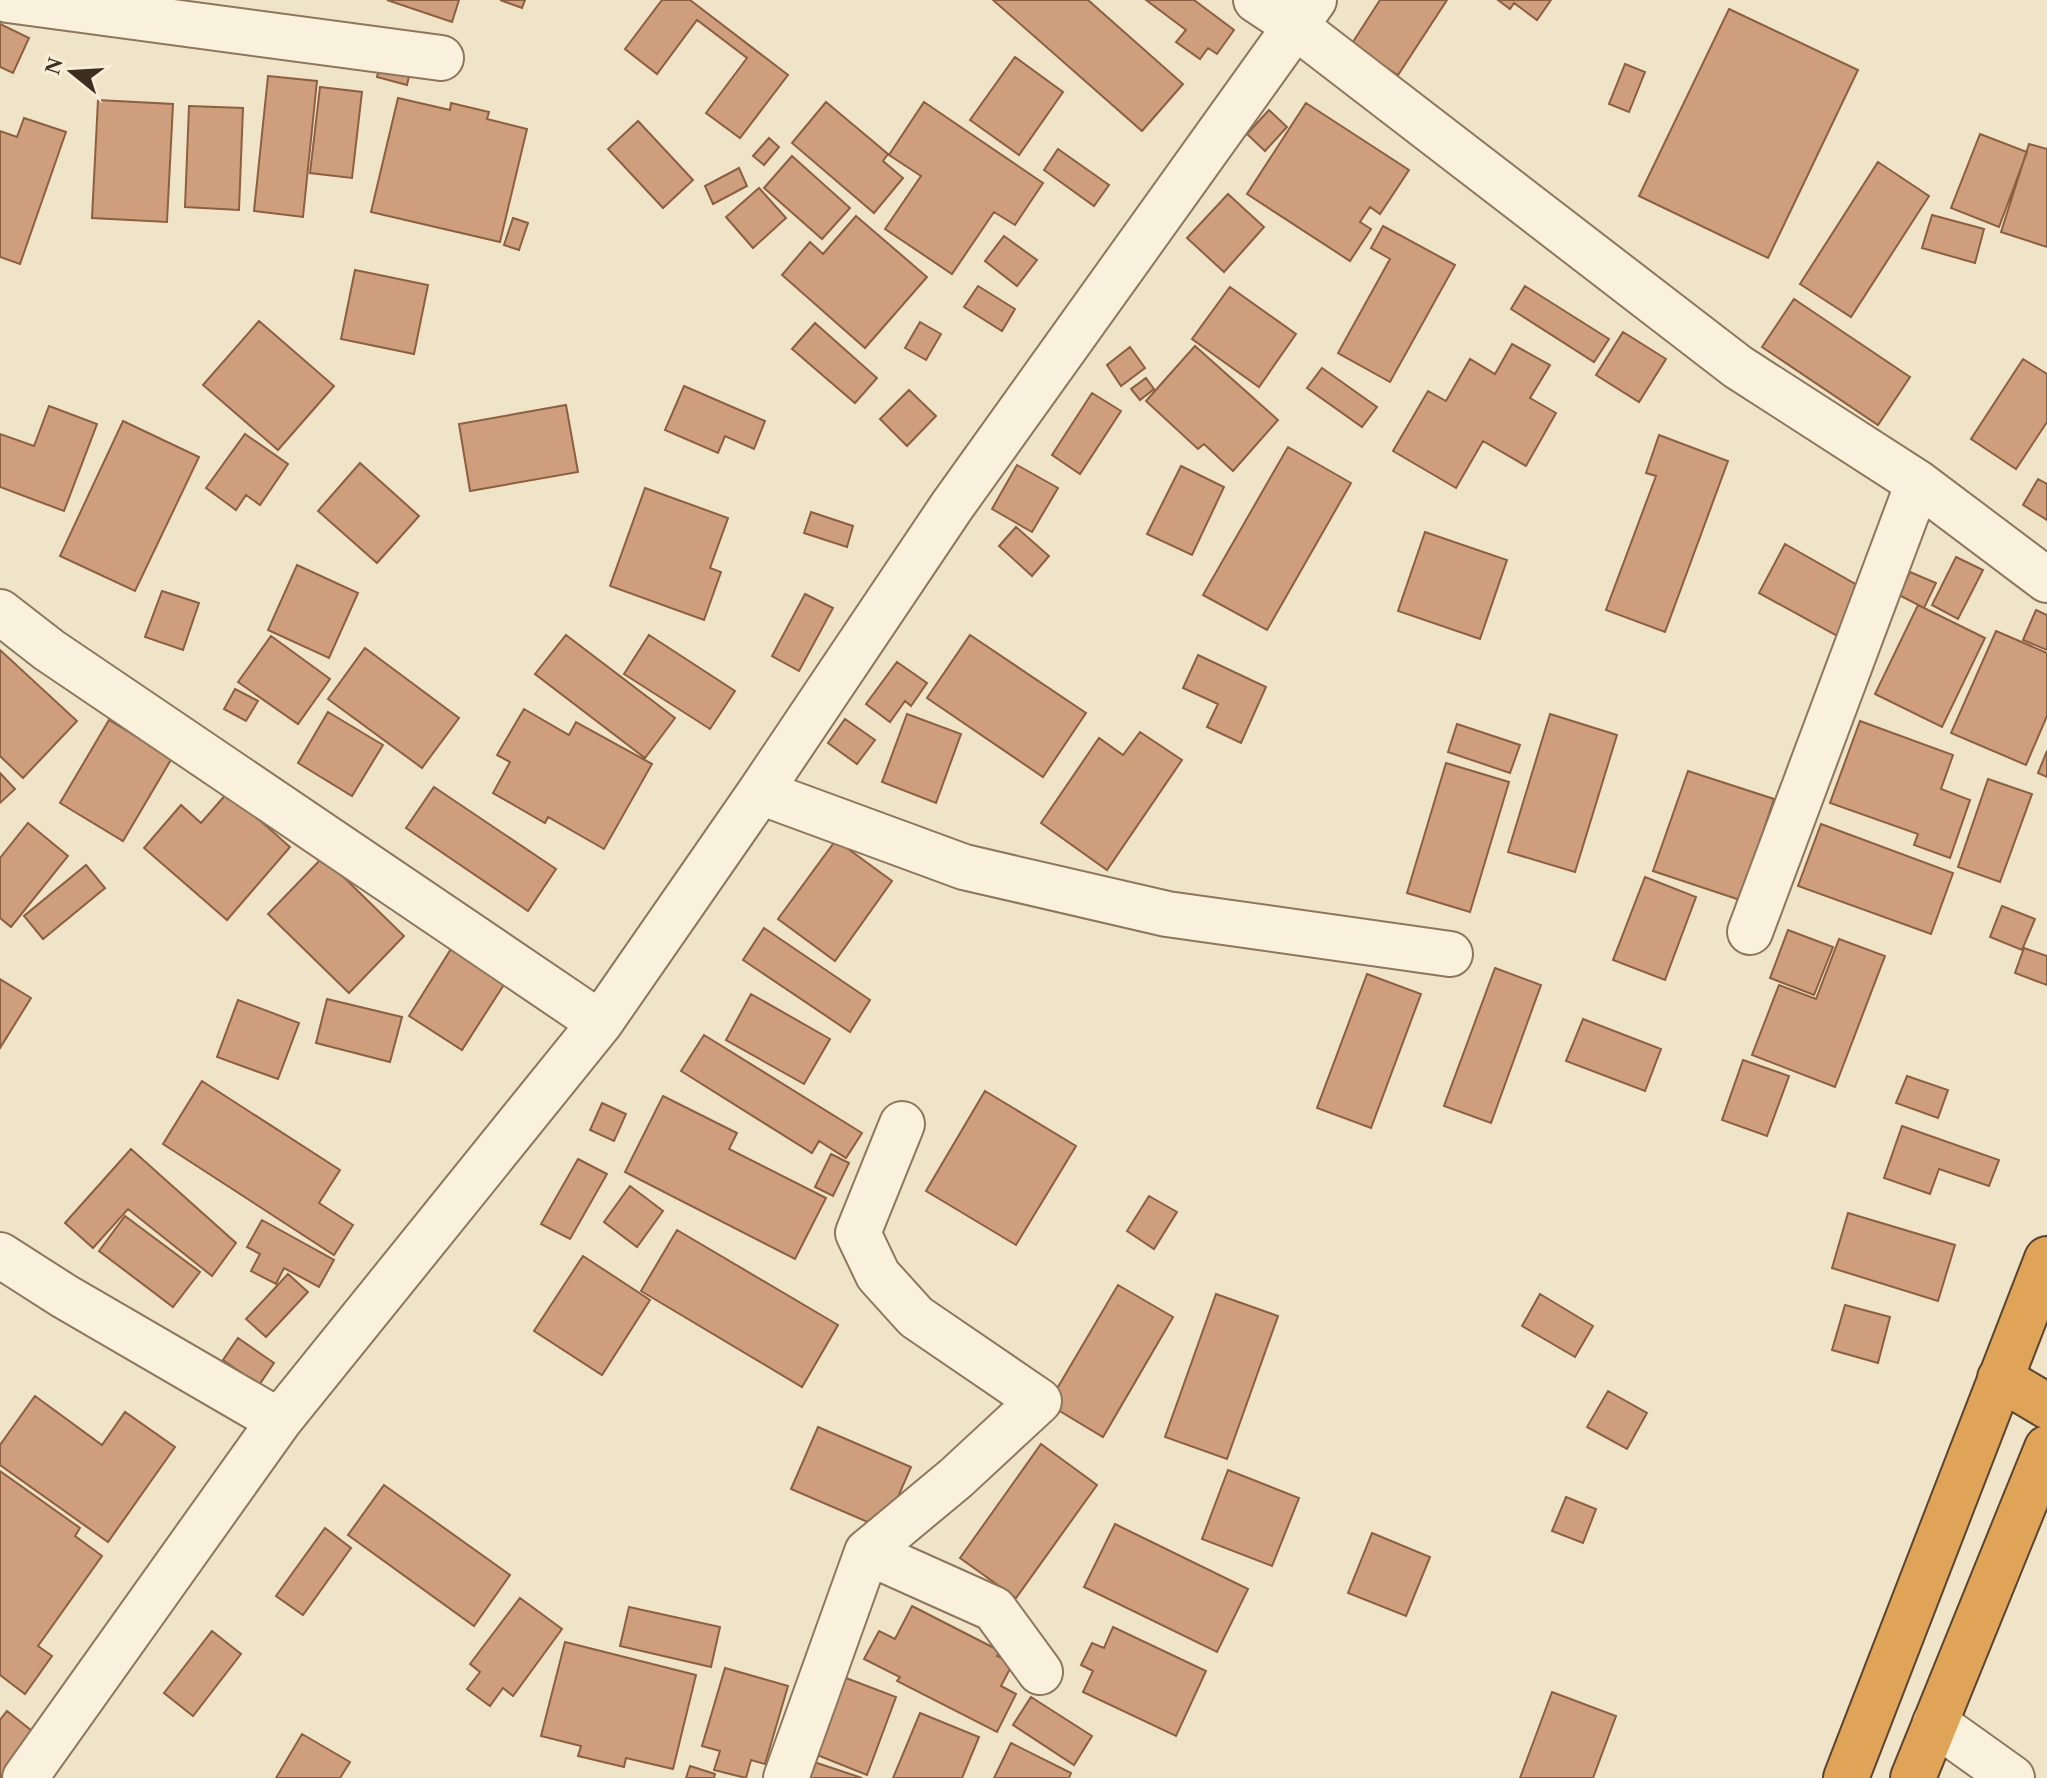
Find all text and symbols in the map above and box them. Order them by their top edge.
north arrow [32,32,112,112]
text: N [39,54,68,77]

